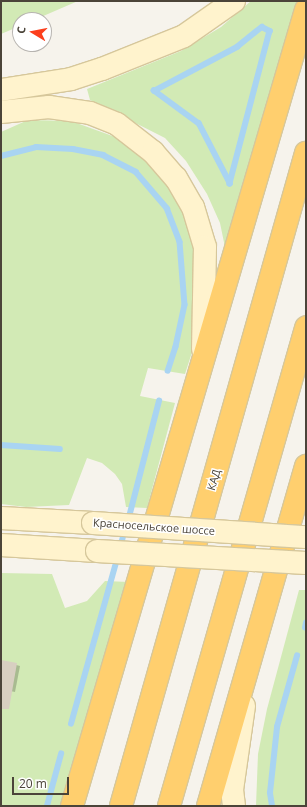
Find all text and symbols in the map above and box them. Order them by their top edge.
north arrow [12,12,52,52]
text: С [13,25,29,35]
street label: КАД [205,468,223,492]
street label: Красносельское шоссе [93,516,215,538]
scale bar [14,769,71,795]
text: 20 m [19,775,47,792]

